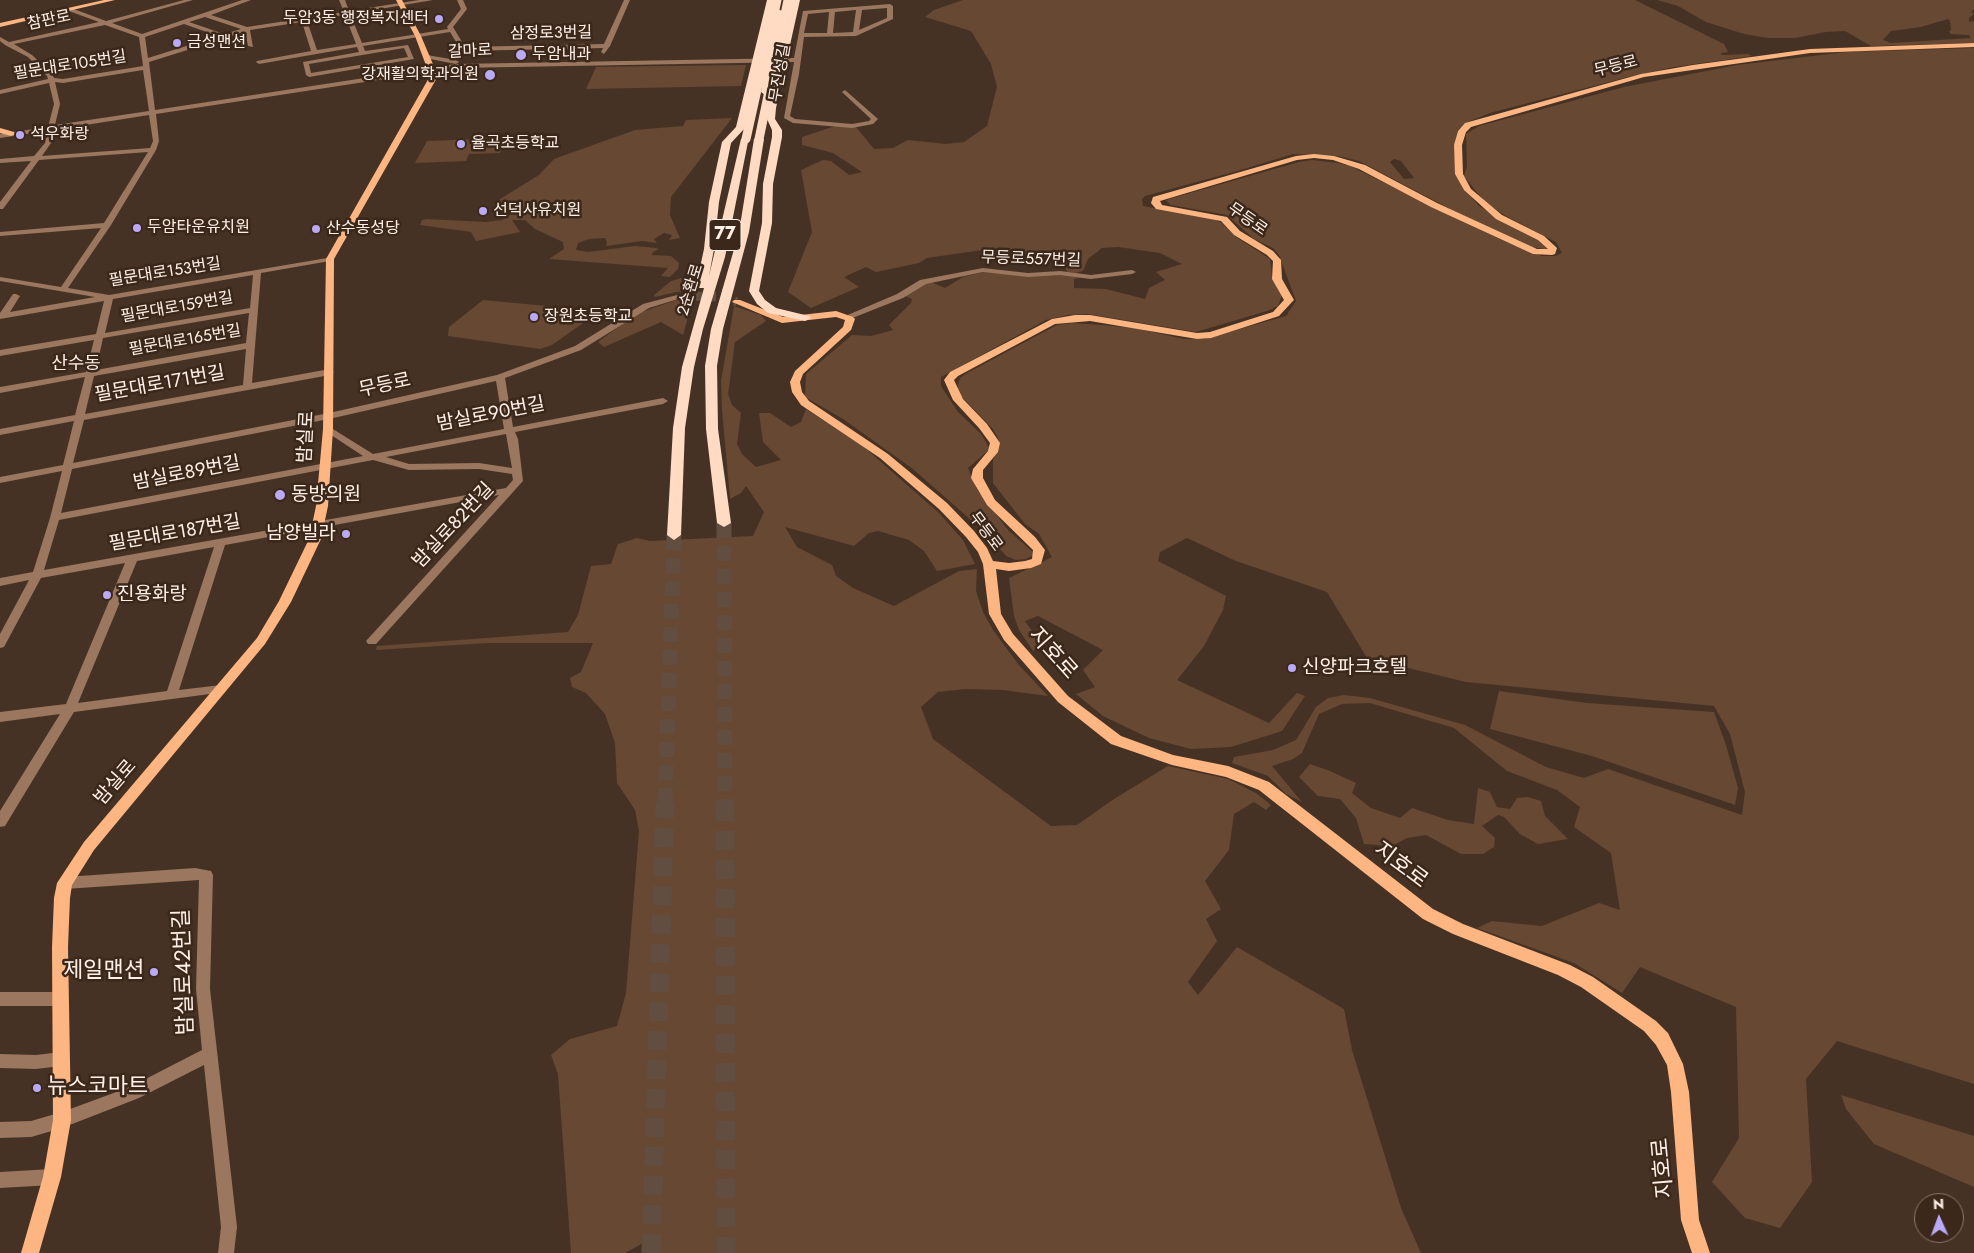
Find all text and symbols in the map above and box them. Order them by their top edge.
street label: 참판로 [25,7,73,35]
place label: 두암3동 행정복지센터 [283,9,429,29]
marker: 두암3동 행정복지센터 [433,13,445,25]
street label: 삼정로3번길 [510,24,592,44]
place label: 금성맨션 [187,33,246,53]
marker: 금성맨션 [171,37,183,49]
street label: 갈마로 [447,41,493,63]
street label: 무진성길 [766,42,796,104]
place label: 두암내과 [532,45,591,65]
street label: 필문대로105번길 [12,48,128,84]
marker: 두암내과 [514,48,528,62]
street label: 무등로 [1592,52,1640,82]
place label: 강재활의학과의원 [361,65,479,85]
marker: 강재활의학과의원 [483,68,497,82]
place label: 석우화랑 [30,125,89,145]
marker: 석우화랑 [14,129,26,141]
place label: 율곡초등학교 [471,134,559,154]
marker: 율곡초등학교 [455,138,467,150]
street label: 무등로 [1223,199,1271,241]
place label: 선덕사유치원 [493,201,581,221]
marker: 선덕사유치원 [477,205,489,217]
place label: 두암타운유치원 [147,218,250,238]
place label: 산수동성당 [326,219,400,239]
road number: 77 [709,220,741,250]
marker: 두암타운유치원 [131,222,143,234]
marker: 산수동성당 [310,223,322,235]
street label: 무등로557번길 [981,249,1081,271]
street label: 필문대로153번길 [108,255,222,291]
street label: 2순환로 [674,262,708,318]
street label: 필문대로159번길 [119,289,235,327]
place label: 장원초등학교 [544,307,632,327]
marker: 장원초등학교 [528,311,540,323]
street label: 필문대로165번길 [127,322,243,360]
district label: 산수동 [51,354,101,376]
street label: 필문대로171번길 [93,362,227,408]
street label: 무등로 [357,369,413,403]
street label: 밤실로90번길 [435,393,547,437]
street label: 밤실로 [294,410,320,464]
street label: 밤실로89번길 [131,452,243,496]
street label: 밤실로82번길 [409,479,499,573]
place label: 동방의원 [291,484,361,506]
marker: 동방의원 [273,488,287,502]
street label: 무등로 [964,509,1006,555]
street label: 필문대로187번길 [107,511,243,557]
place label: 남양빌라 [266,523,336,545]
marker: 남양빌라 [340,528,352,540]
place label: 진용화랑 [117,584,187,606]
marker: 진용화랑 [101,589,113,601]
street label: 지호로 [1022,623,1082,685]
place label: 신양파크호텔 [1302,657,1407,679]
marker: 신양파크호텔 [1286,662,1298,674]
street label: 밤실로 [90,756,142,810]
street label: 지호로 [1368,837,1432,895]
street label: 밤실로42번길 [170,908,200,1036]
place label: 제일맨션 [63,959,144,985]
marker: 제일맨션 [148,966,160,978]
place label: 뉴스코마트 [47,1075,148,1101]
marker: 뉴스코마트 [31,1082,43,1094]
street label: 지호로 [1648,1137,1680,1199]
north arrow [1914,1193,1964,1243]
text: N [1933,1194,1944,1214]

